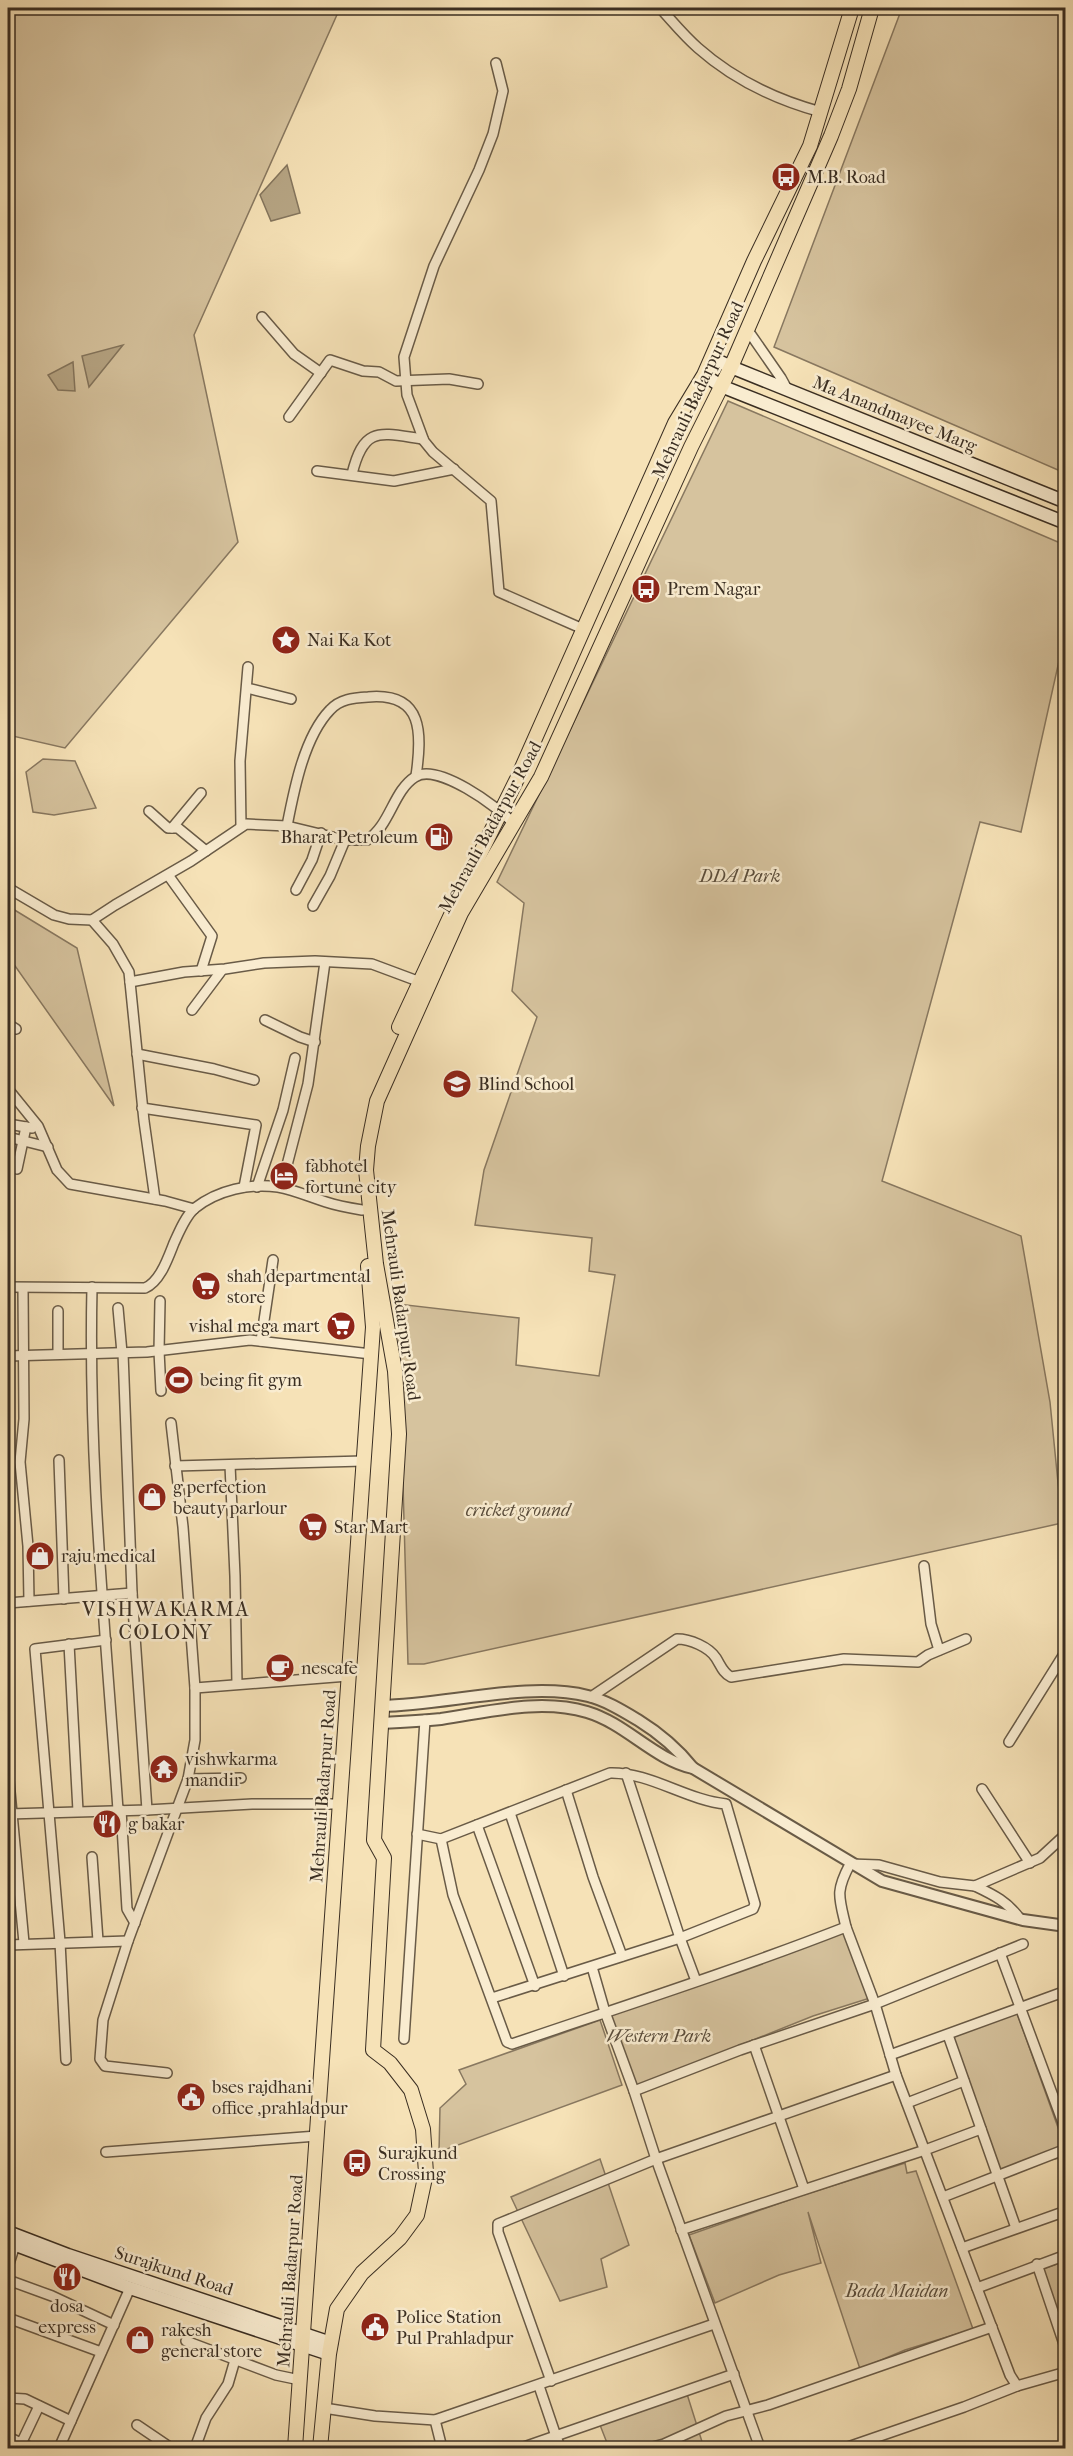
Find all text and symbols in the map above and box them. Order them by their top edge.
bus stop icon: M.B. Road [770,161,802,193]
place label: M.B. Road [807,167,886,188]
street label: Mehrauli Badarpur Road [648,298,749,482]
street label: Ma Anandmayee Marg [810,372,980,457]
bus stop icon: Prem Nagar [630,573,662,605]
place label: Prem Nagar [667,579,761,600]
place icon: Nai Ka Kot [270,624,302,656]
place label: Nai Ka Kot [307,630,392,651]
street label: Mehrauli Badarpur Road [434,738,547,917]
fuel station icon: Bharat Petroleum [423,821,455,853]
place label: Bharat Petroleum [280,827,418,848]
park label: DDA Park [699,866,780,887]
school or university icon: Blind School [441,1068,473,1100]
place label: Blind School [478,1074,574,1095]
place label: fabhotel fortune city [305,1156,398,1198]
hotel icon: fabhotel fortune city [268,1160,300,1192]
street label: Mehrauli Badarpur Road [377,1208,424,1402]
place label: shah departmental store [227,1266,371,1308]
supermarket icon: shah departmental store [190,1270,222,1302]
supermarket icon: vishal mega mart [325,1310,357,1342]
place label: vishal mega mart [189,1316,321,1337]
sports icon: being fit gym [163,1364,195,1396]
place label: being fit gym [199,1370,302,1391]
place label: g perfection beauty parlour [172,1477,287,1519]
shop icon: g perfection beauty parlour [136,1481,168,1513]
park label: cricket ground [466,1500,573,1521]
supermarket icon: Star Mart [297,1511,329,1543]
place label: Star Mart [334,1517,409,1538]
shop icon: raju medical [24,1540,56,1572]
place label: raju medical [61,1546,156,1567]
district label: VISHWAKARMA COLONY [81,1598,250,1644]
cafe icon: nescafe [264,1652,296,1684]
place label: nescafe [301,1658,358,1679]
street label: Mehrauli Badarpur Road [306,1689,341,1883]
place label: vishwkarma mandir [185,1749,278,1791]
temple icon: vishwkarma mandir [148,1753,180,1785]
restaurant icon: g bakar [91,1808,123,1840]
place label: g bakar [128,1814,185,1835]
park label: Western Park [607,2026,711,2047]
place label: bses rajdhani office ,prahladpur [211,2077,348,2119]
public building icon: bses rajdhani office ,prahladpur [175,2081,207,2113]
place label: Surajkund Crossing [378,2143,458,2185]
bus stop icon: Surajkund Crossing [341,2147,373,2179]
street label: Mehrauli Badarpur Road [273,2174,308,2368]
street label: Surajkund Road [112,2242,236,2301]
restaurant icon: dosa express [51,2261,83,2293]
park label: Bada Maidan [845,2281,948,2302]
place label: dosa express [38,2296,96,2338]
place label: Police Station Pul Prahladpur [396,2307,514,2349]
public building icon: Police Station Pul Prahladpur [359,2311,391,2343]
place label: rakesh general store [161,2320,262,2362]
shop icon: rakesh general store [124,2324,156,2356]

